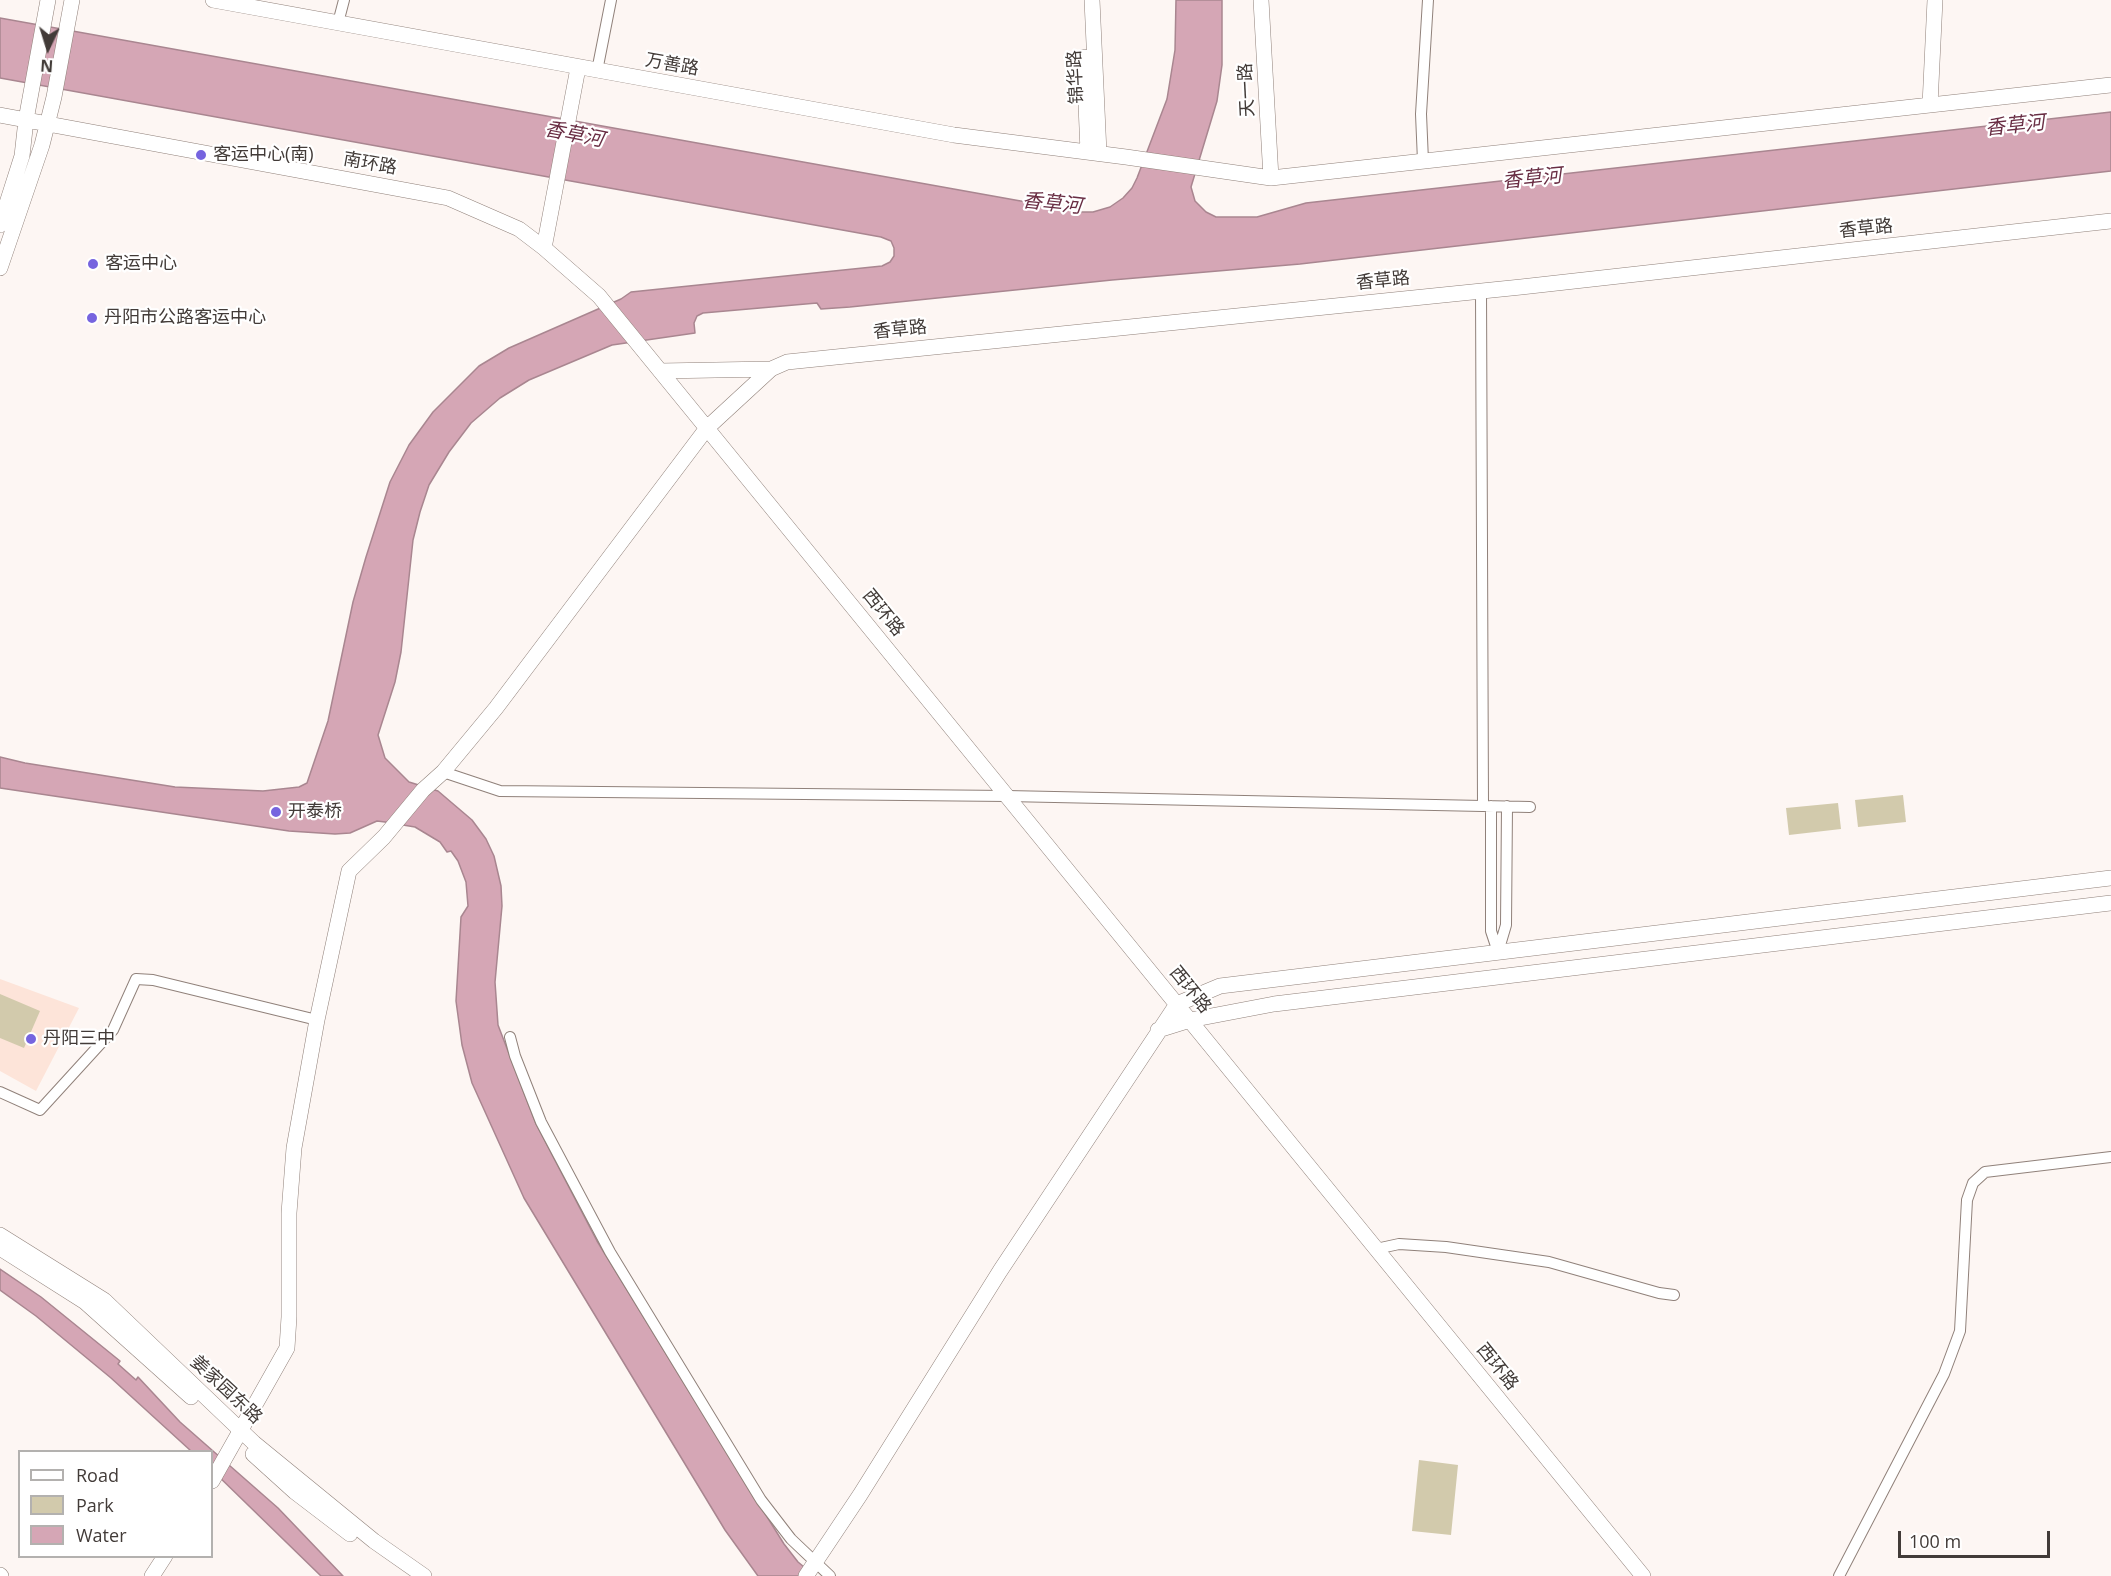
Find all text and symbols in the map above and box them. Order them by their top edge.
north arrow [18,18,78,78]
street label: 锦华路 [1064,49,1088,105]
street label: 万善路 [644,50,700,80]
text: N [39,55,54,77]
street label: 天一路 [1235,62,1259,118]
water label: 香草河 [1984,111,2046,141]
water label: 香草河 [542,117,606,153]
place label: 客运中心(南) [213,144,314,166]
marker: 客运中心(南) [194,148,208,162]
street label: 南环路 [342,149,398,179]
water label: 香草河 [1501,164,1563,194]
water label: 香草河 [1021,189,1083,219]
street label: 香草路 [1838,215,1894,243]
place label: 客运中心 [105,253,177,275]
marker: 客运中心 [86,257,100,271]
street label: 香草路 [1355,267,1411,295]
place label: 丹阳市公路客运中心 [104,307,266,329]
marker: 丹阳市公路客运中心 [85,311,99,325]
street label: 香草路 [872,316,928,344]
street label: 西环路 [858,585,908,641]
place label: 开泰桥 [288,801,342,823]
marker: 开泰桥 [269,805,283,819]
street label: 西环路 [1165,962,1215,1018]
place label: 丹阳三中 [43,1028,115,1050]
marker: 丹阳三中 [24,1032,38,1046]
street label: 西环路 [1472,1339,1522,1395]
street label: 姜家园东路 [186,1351,266,1429]
legend [18,1450,213,1558]
text: Road [76,1463,119,1487]
text: Park [76,1493,114,1517]
scale bar [1901,1519,2052,1557]
text: Water [76,1523,127,1547]
text: 100 m [1909,1529,1961,1553]

